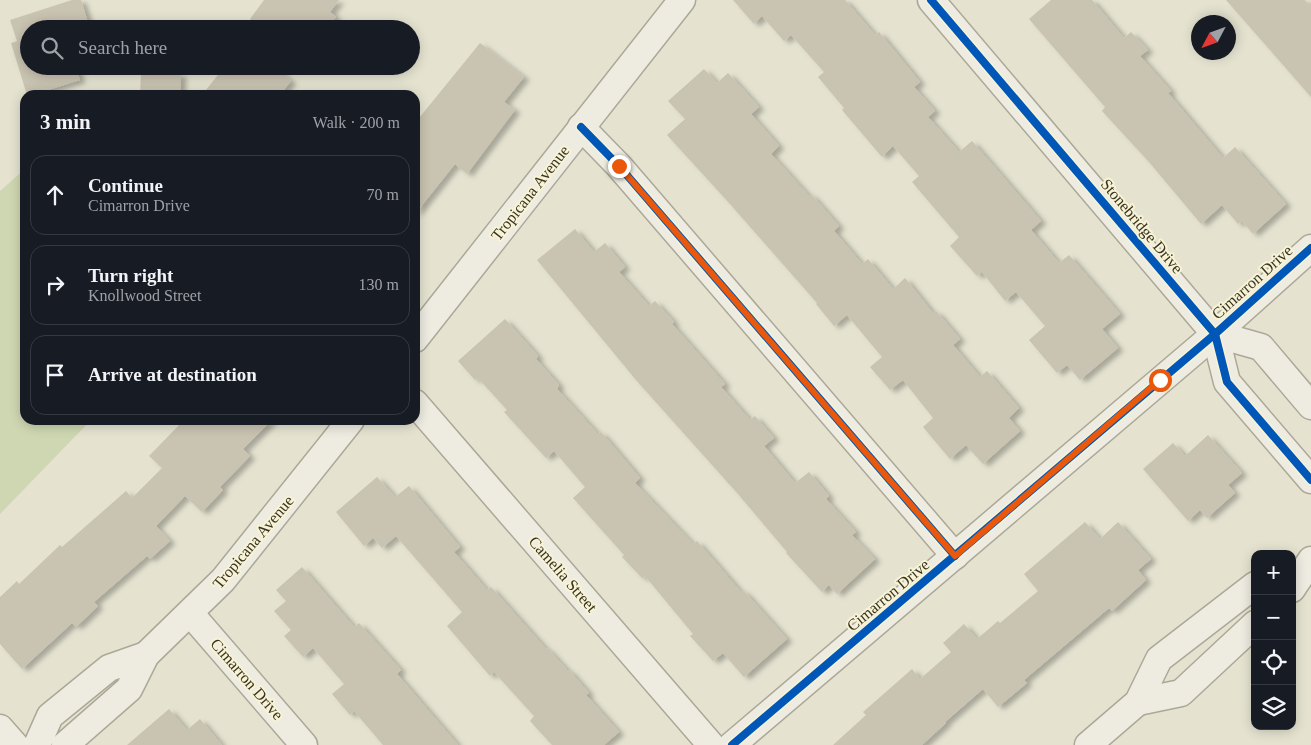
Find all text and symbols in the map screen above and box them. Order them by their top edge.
north arrow [1191,15,1236,60]
search box [20,20,420,75]
icon: search [38,34,66,62]
text: Search here [78,37,167,58]
text: 3 min [40,110,91,134]
text: Walk · 200 m [313,114,400,131]
street label: Tropicana Avenue [488,142,573,245]
route end [608,155,631,178]
text: Continue [88,175,163,196]
street label: Stonebridge Drive [1097,175,1186,277]
icon: ahead [41,181,69,209]
text: 70 m [367,186,399,203]
text: Cimarron Drive [88,197,190,214]
street label: Cimarron Drive [1209,242,1295,322]
text: Turn right [88,265,173,286]
icon: right [41,271,69,299]
text: 130 m [359,276,399,293]
text: Knollwood Street [88,287,201,304]
icon: arrive [41,361,69,389]
text: Arrive at destination [88,364,257,385]
route start [1149,369,1172,392]
street label: Tropicana Avenue [209,492,298,593]
street label: Camelia Street [526,533,601,616]
map controls [1251,550,1296,730]
button: + [1251,550,1296,595]
street label: Cimarron Drive [844,556,932,634]
button: − [1251,595,1296,640]
street label: Cimarron Drive [207,635,287,723]
button: locate [1251,640,1296,685]
button: layers [1251,685,1296,730]

